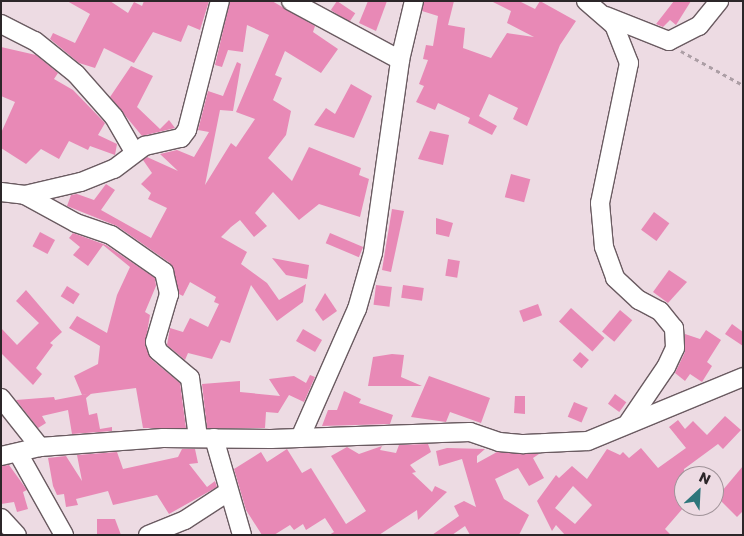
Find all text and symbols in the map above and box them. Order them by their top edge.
north arrow [674,466,724,516]
text: N [696,467,714,490]

